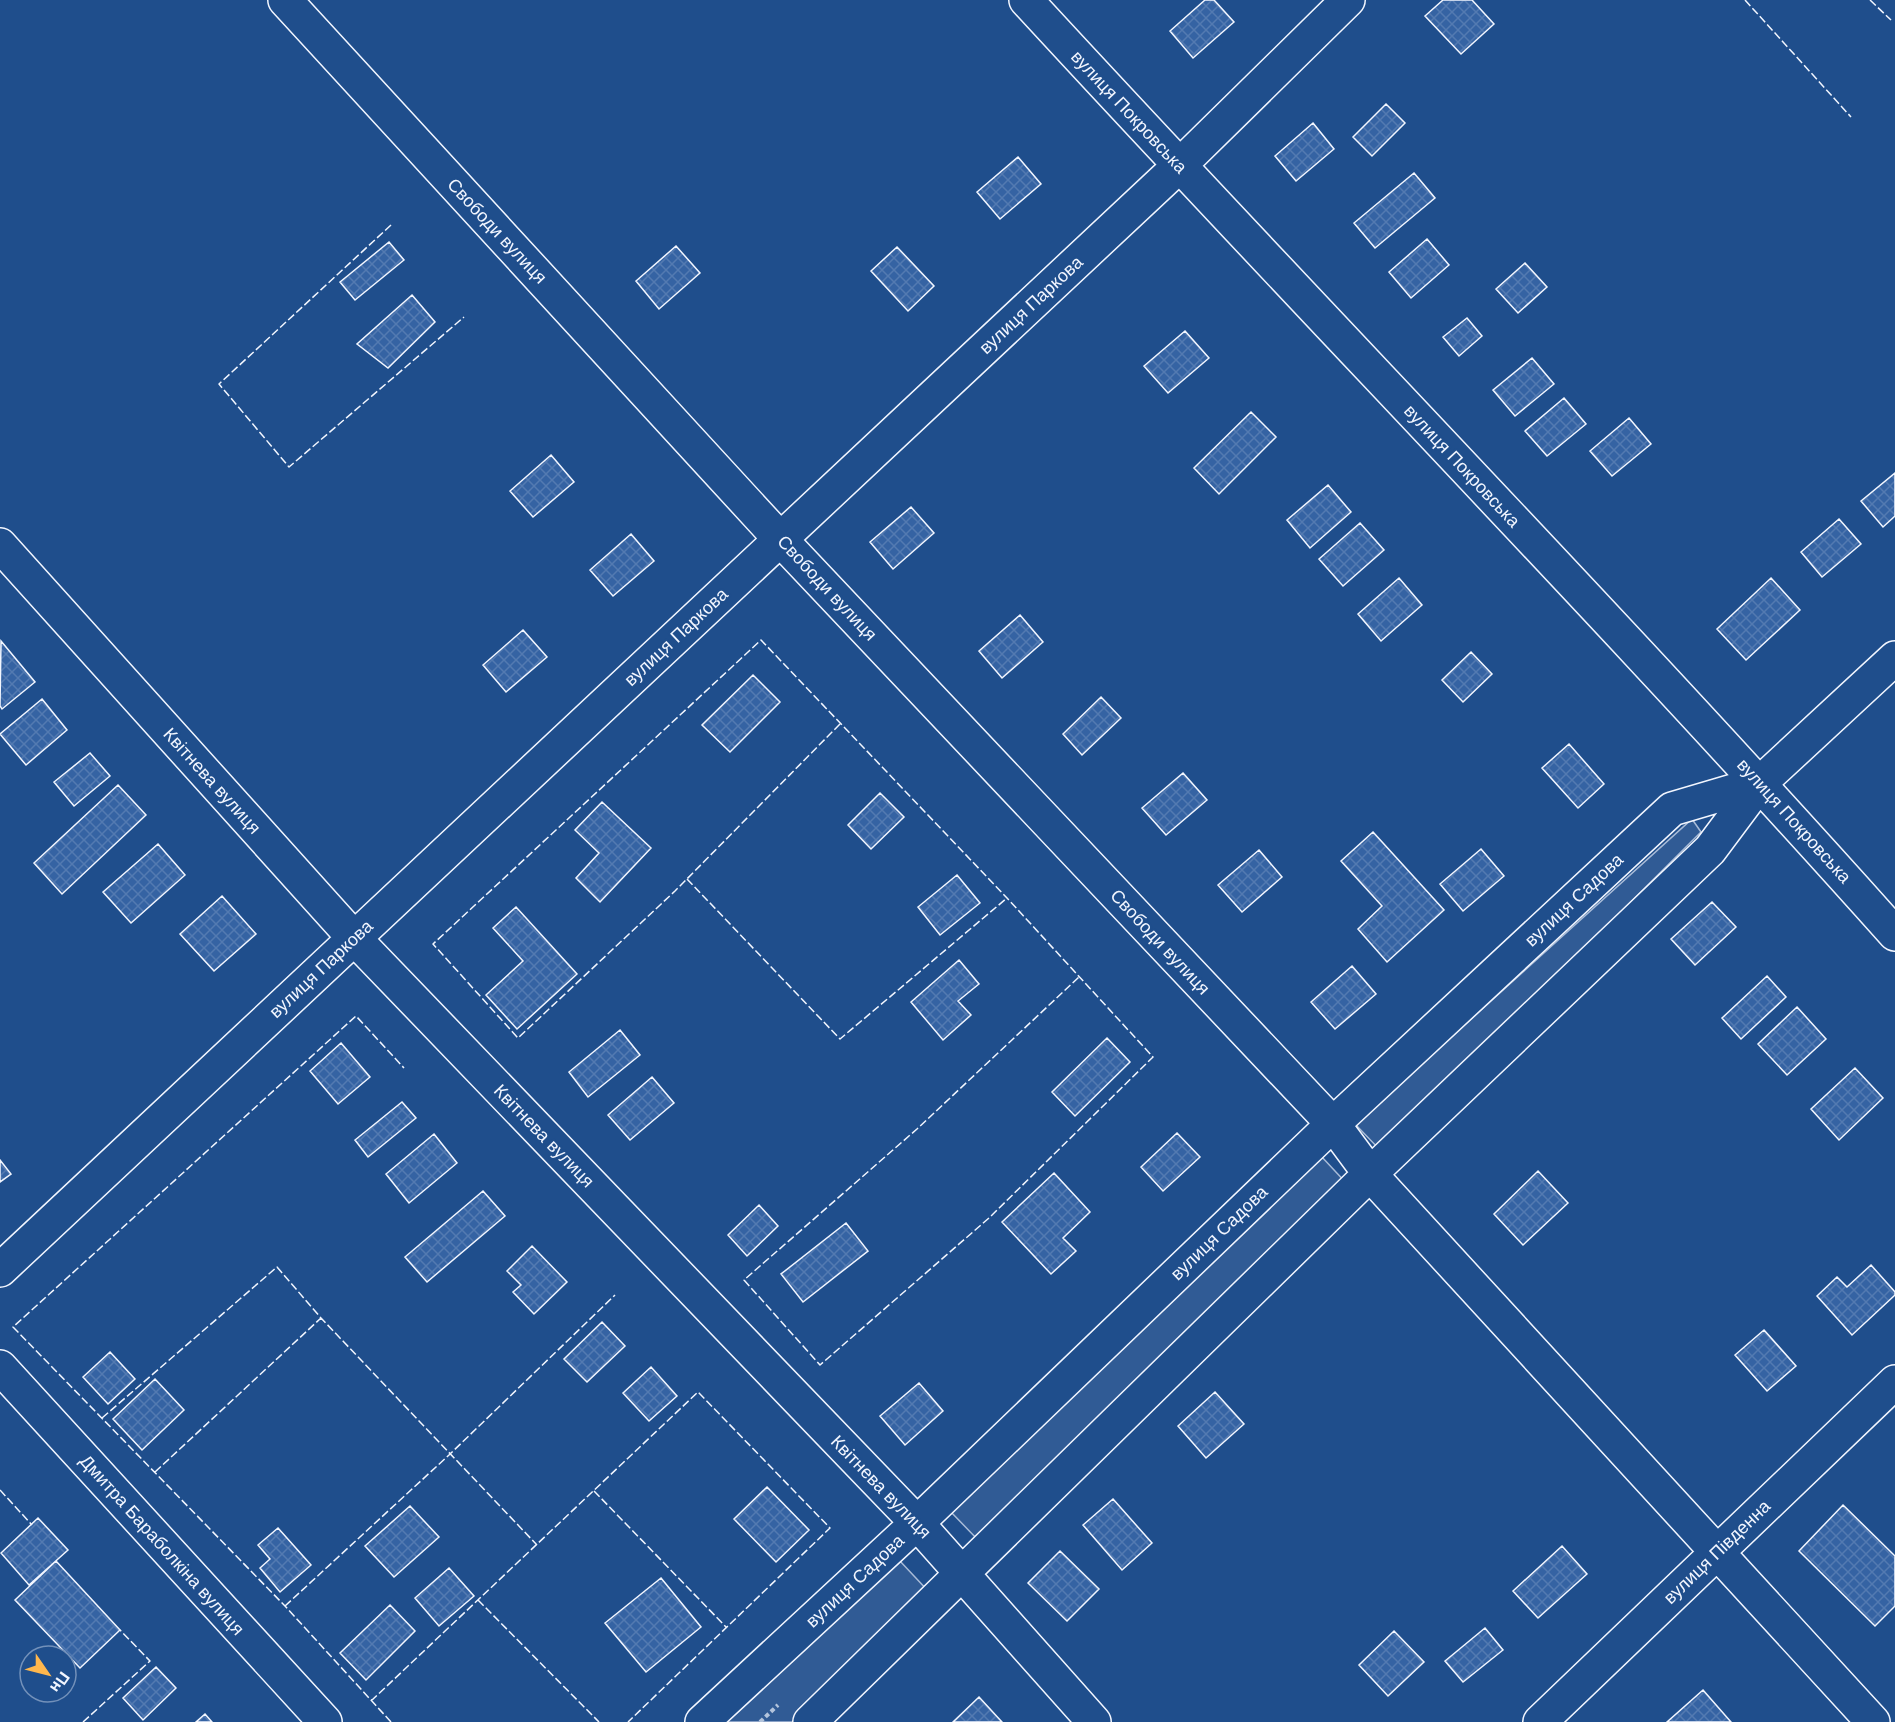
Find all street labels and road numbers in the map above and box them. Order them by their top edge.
street label: вулиця Покровська [1067,47,1192,178]
street label: Свободи вулиця [443,174,551,288]
street label: вулиця Паркова [975,251,1087,358]
street label: вулиця Покровська [1400,401,1525,532]
street label: Свободи вулиця [773,531,881,645]
street label: вулиця Паркова [620,583,732,690]
street label: Квітнева вулиця [159,724,265,838]
street label: вулиця Покровська [1733,755,1856,888]
street label: вулиця Садова [1521,849,1628,950]
street label: Свободи вулиця [1106,885,1214,999]
street label: вулиця Паркова [265,915,377,1022]
street label: Квітнева вулиця [490,1080,598,1192]
street label: вулиця Садова [1167,1181,1272,1284]
street label: Квітнева вулиця [827,1431,935,1543]
street label: Дмитра Бараболкіна вулиця [76,1451,248,1639]
street label: вулиця Південна [1660,1495,1775,1608]
street label: вулиця Садова [802,1530,909,1631]

